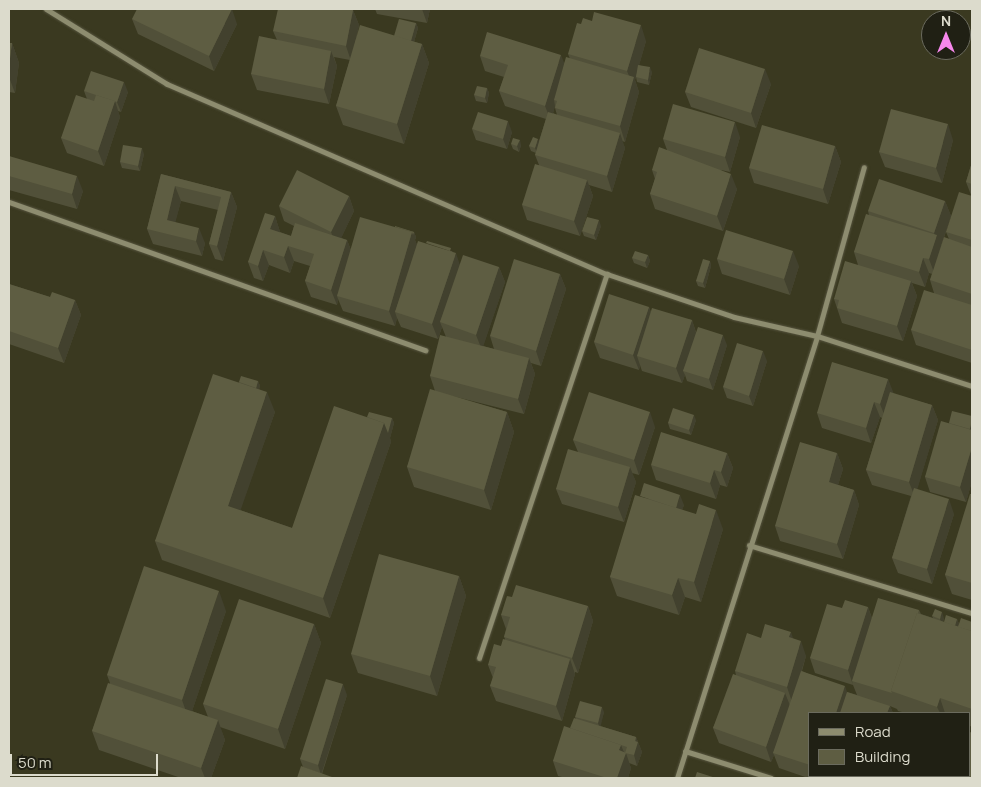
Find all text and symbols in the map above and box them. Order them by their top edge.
north arrow [921,10,971,60]
text: N [941,11,951,30]
legend [808,712,971,777]
text: Road [855,721,891,742]
scale bar [12,744,160,776]
text: Building [855,746,910,767]
text: 50 m [18,752,52,773]

